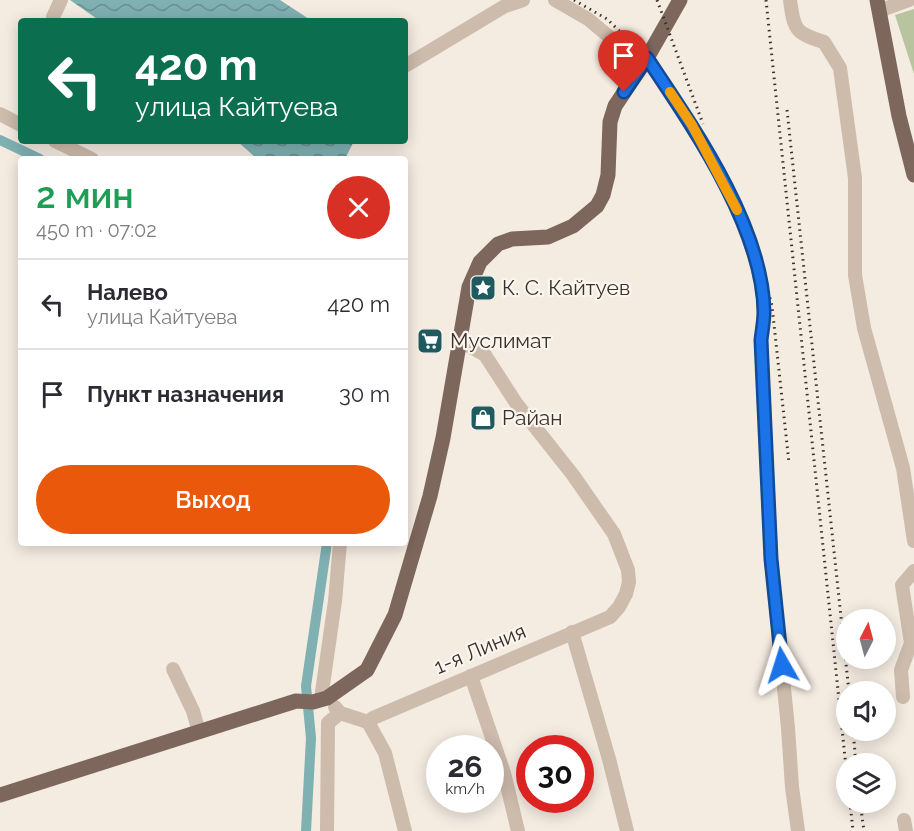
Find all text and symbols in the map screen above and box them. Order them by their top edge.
pin [598,30,649,92]
icon: arrive [607,39,640,72]
text: 420 m [135,41,258,90]
icon: left [36,42,114,120]
text: улица Кайтуева [135,91,338,122]
text: 2 мин [36,174,134,216]
button: close [327,176,390,239]
text: 450 m · 07:02 [36,218,157,242]
place icon: К. С. Кайтуев [468,273,498,303]
place label: К. С. Кайтуев [502,275,630,300]
text: Налево [87,279,168,305]
icon: left [36,288,69,321]
text: 420 m [327,291,390,317]
text: улица Кайтуева [87,305,238,329]
supermarket icon: Муслимат [415,326,445,356]
place label: Муслимат [450,328,551,353]
icon: arrive [36,378,69,411]
text: Пункт назначения [87,381,284,407]
text: 30 m [339,381,390,407]
shop icon: Райан [468,403,498,433]
place label: Райан [502,405,563,430]
button: Выход [36,465,390,534]
north arrow [836,609,896,669]
map controls [836,609,896,813]
street label: 1-я Линия [430,618,529,679]
position arrow [750,633,814,697]
button: sound [836,681,896,741]
speed limit sign: 30 [516,735,594,813]
text: 26 [447,749,483,784]
button: layers [836,753,896,813]
text: km/h [445,780,485,798]

